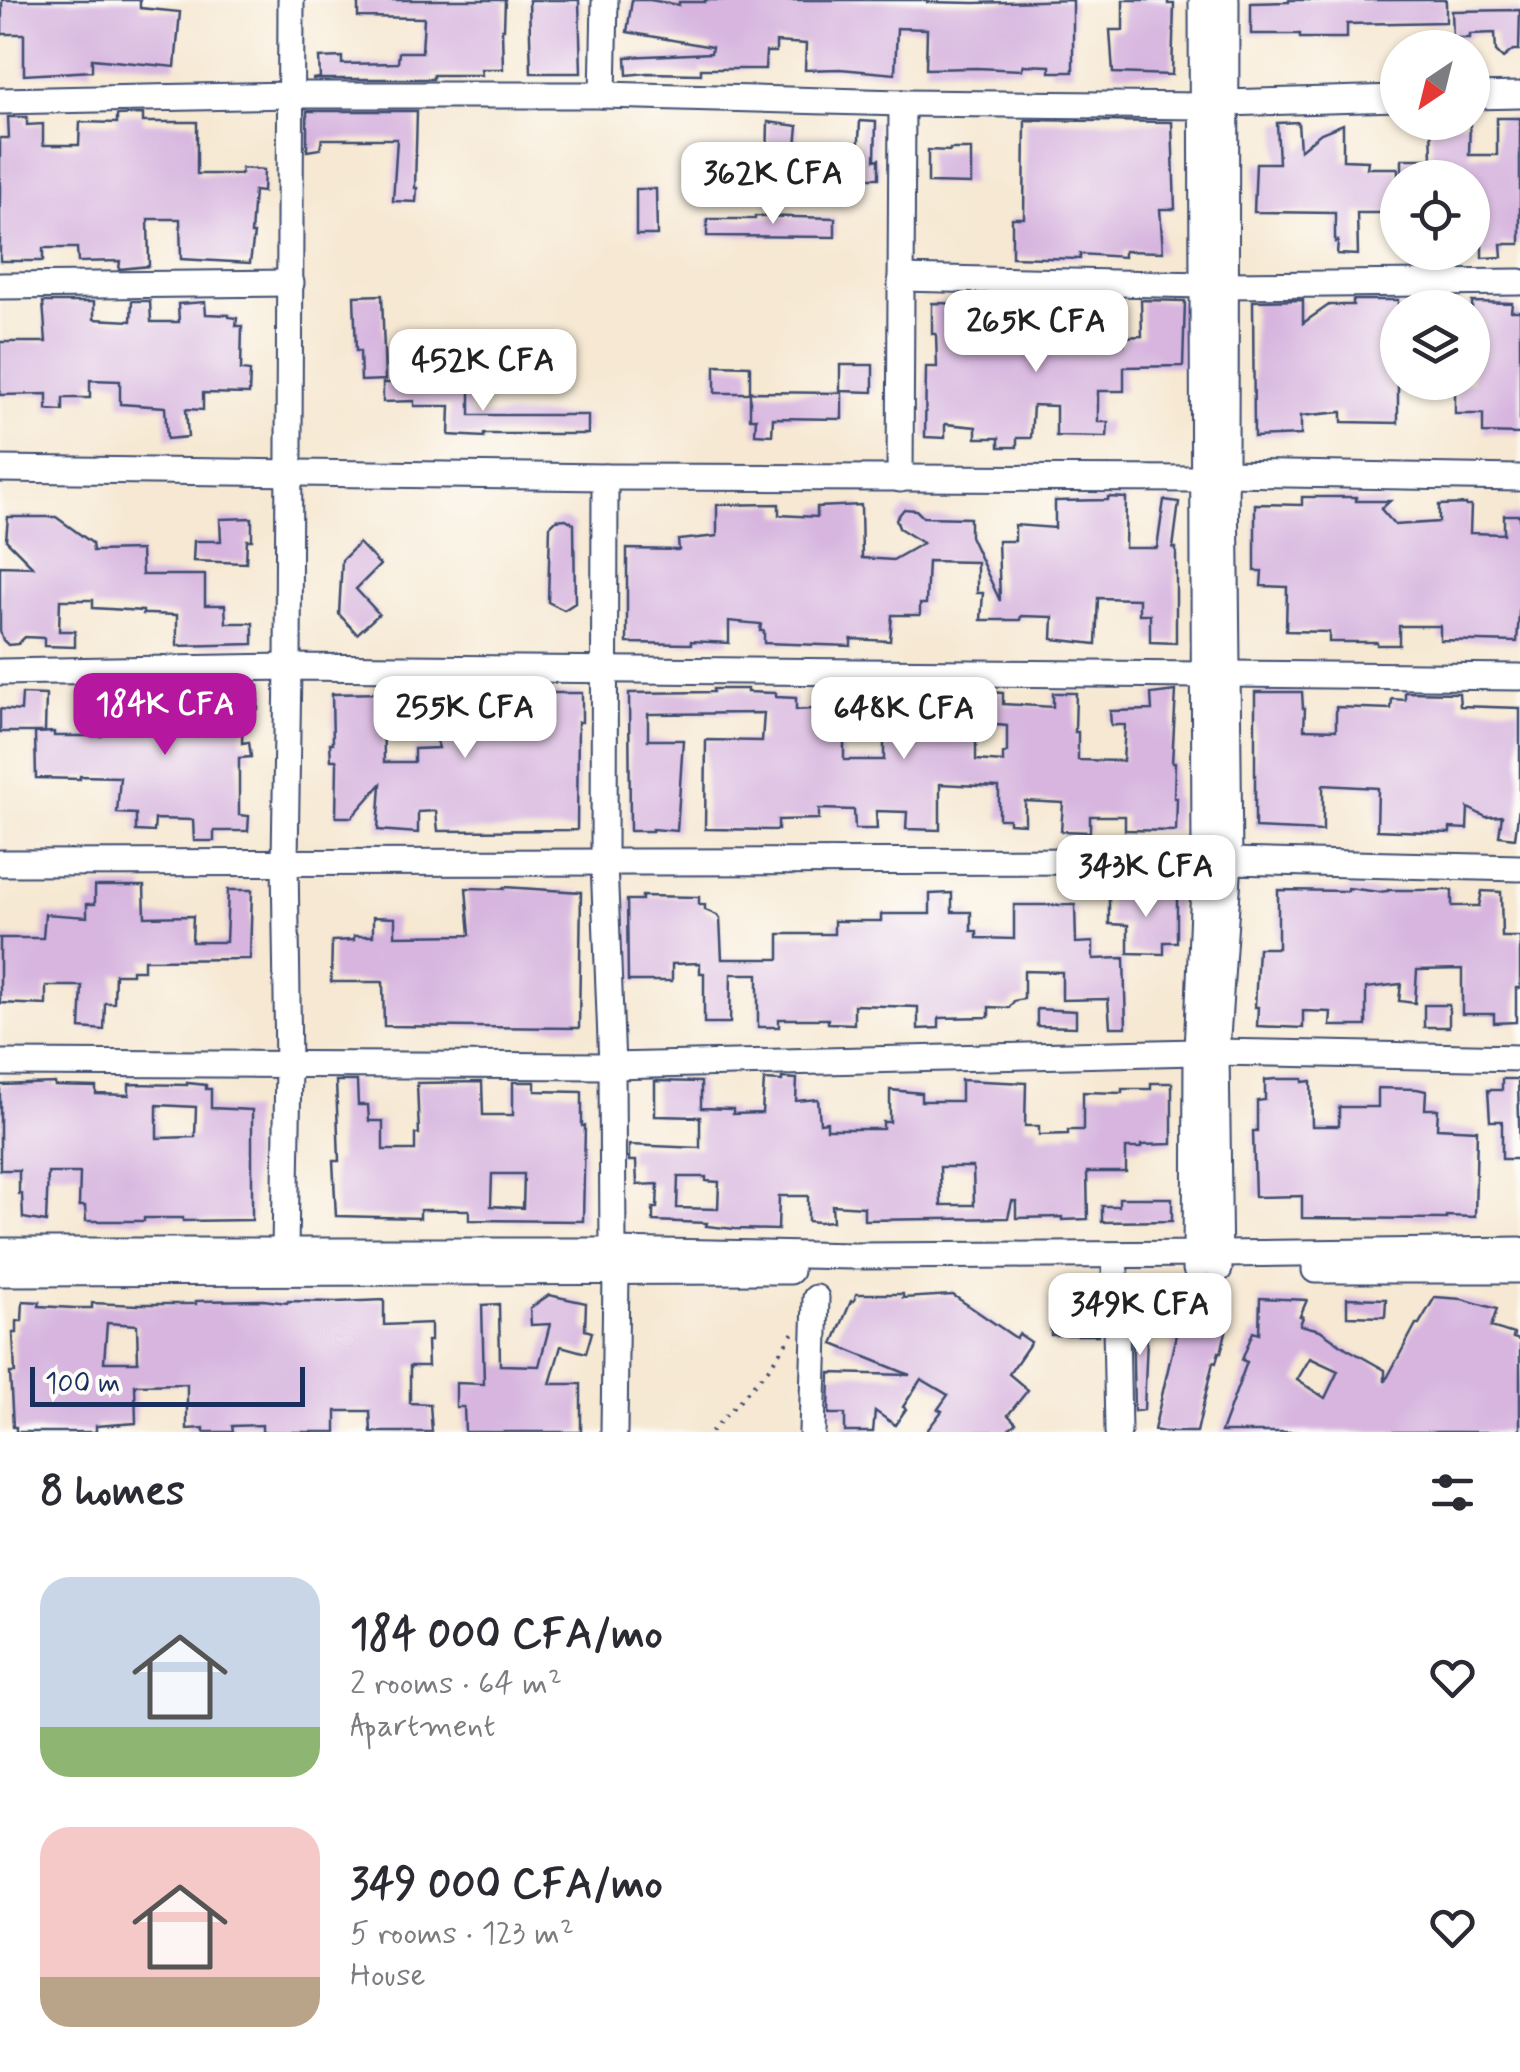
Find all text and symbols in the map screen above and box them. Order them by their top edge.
north arrow [1380,30,1490,140]
map controls [1380,30,1490,400]
pin: 362K CFA [670,142,876,227]
text: 362K CFA [703,153,843,195]
button: locate [1380,160,1490,270]
pin: 265K CFA [933,290,1139,375]
button: layers [1380,290,1490,400]
text: 265K CFA [966,301,1106,343]
pin: 452K CFA [380,329,586,414]
text: 452K CFA [411,340,555,382]
pin: 184K CFA [62,673,268,758]
pin: 255K CFA [362,676,568,761]
pin: 648K CFA [801,677,1007,762]
text: 184K CFA [95,684,235,726]
text: 255K CFA [396,687,534,729]
text: 648K CFA [833,688,975,730]
pin: 343K CFA [1043,835,1249,920]
text: 343K CFA [1078,846,1214,888]
pin: 349K CFA [1037,1273,1243,1358]
text: 349K CFA [1070,1284,1210,1326]
scale bar [30,1362,305,1406]
text: 100 m [45,1366,120,1403]
text: 8 homes [40,1465,185,1520]
icon: filters [1425,1465,1480,1520]
text: 184 000 CFA/mo [350,1608,663,1663]
icon: home [120,1617,240,1737]
icon: heart [1425,1650,1480,1705]
text: 2 rooms · 64 m² [350,1663,562,1705]
text: Apartment [350,1705,495,1747]
text: 349 000 CFA/mo [350,1858,663,1913]
icon: home [120,1867,240,1987]
icon: heart [1425,1900,1480,1955]
text: 5 rooms · 123 m² [350,1913,574,1955]
text: House [350,1955,426,1997]

